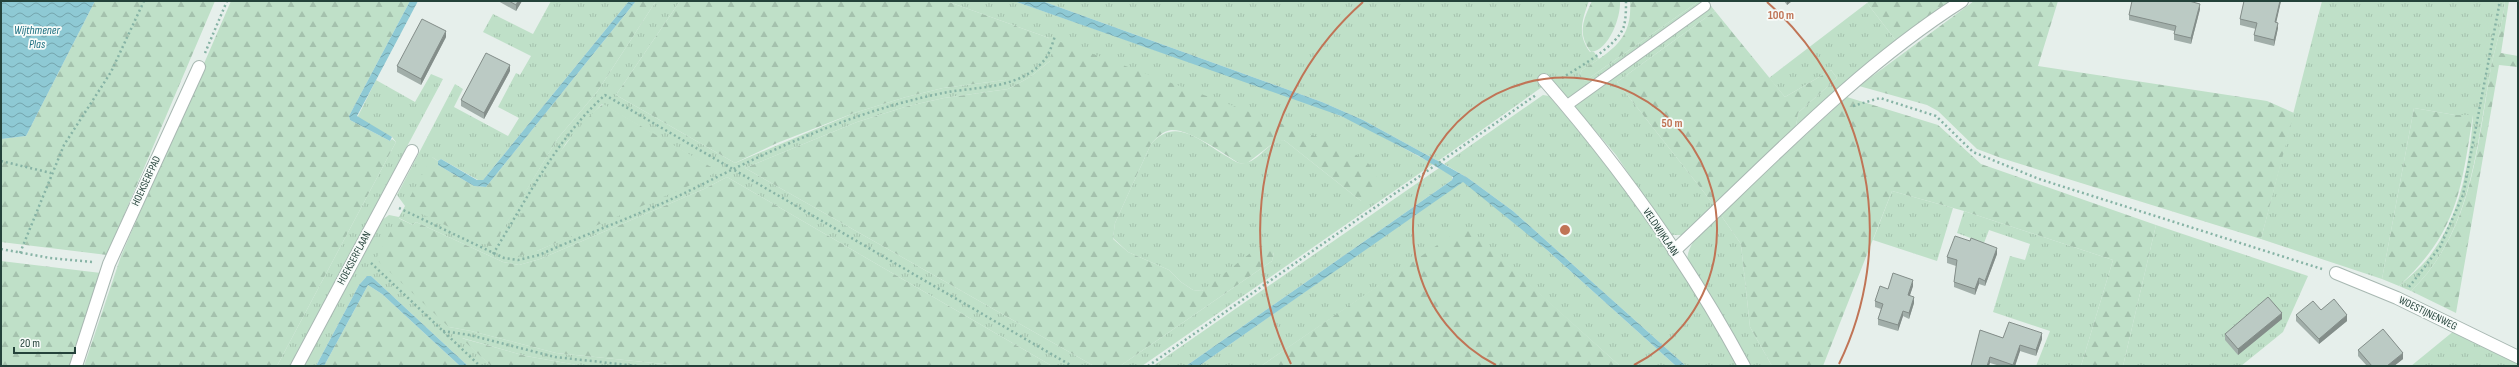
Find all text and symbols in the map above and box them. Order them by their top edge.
text: 100 m [1768,8,1794,23]
water label: Wijthmener Plas [14,23,61,52]
text: 50 m [1662,116,1682,131]
street label: HOEKSERFPAD [129,154,163,208]
street label: VELDWIJKLAAN [1640,206,1682,258]
centre of rings [1558,223,1572,237]
street label: HOEKSERFLAAN [335,229,373,287]
street label: WOESTIJNENWEG [2397,293,2459,333]
scale bar [14,329,75,355]
text: 20 m [20,336,40,351]

